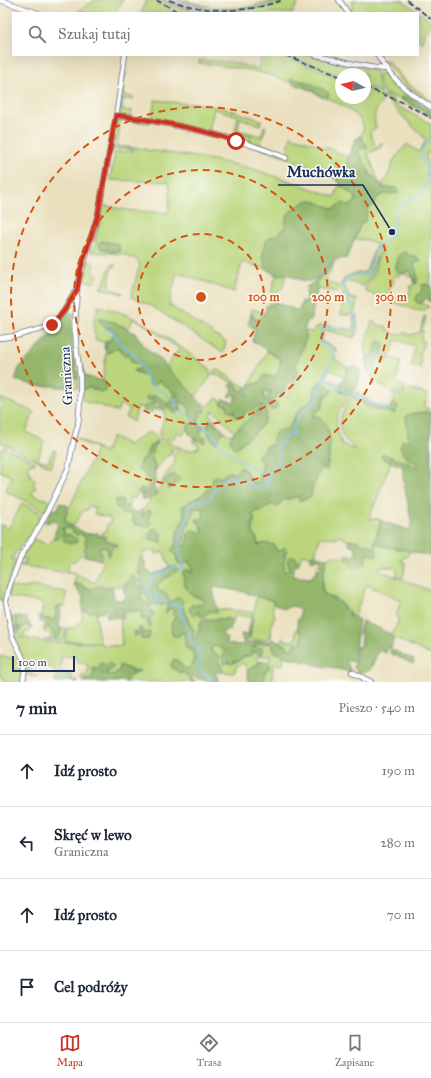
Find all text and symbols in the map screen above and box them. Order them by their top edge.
search box [12,12,419,56]
icon: search [26,23,48,45]
text: Szukaj tutaj [58,25,130,43]
north arrow [335,68,371,104]
route start [227,132,245,150]
callout: Muchówka [278,158,363,185]
text: Muchówka [287,163,356,181]
centre of rings [194,290,208,304]
text: 100 m [248,290,281,304]
text: 200 m [312,290,345,304]
text: 300 m [375,290,408,305]
route end [43,316,61,334]
street label: Graniczna [56,346,77,406]
scale bar [12,654,75,673]
text: 100 m [18,656,47,669]
text: 7 min [16,698,57,719]
text: Pieszo · 540 m [339,700,415,716]
icon: ahead [16,760,38,782]
text: Idź prosto [54,762,117,780]
text: 190 m [382,763,415,779]
text: Skręć w lewo [54,826,132,844]
icon: left [16,832,38,854]
text: 280 m [380,835,415,851]
text: Graniczna [54,844,108,860]
icon: ahead [16,904,38,926]
text: Idź prosto [54,906,117,924]
text: 70 m [387,907,415,923]
icon: arrive [16,976,38,998]
text: Cel podróży [54,978,128,996]
tab: Mapa [57,1032,83,1069]
tab: Trasa [197,1032,221,1069]
tab: Zapisane [335,1032,374,1069]

